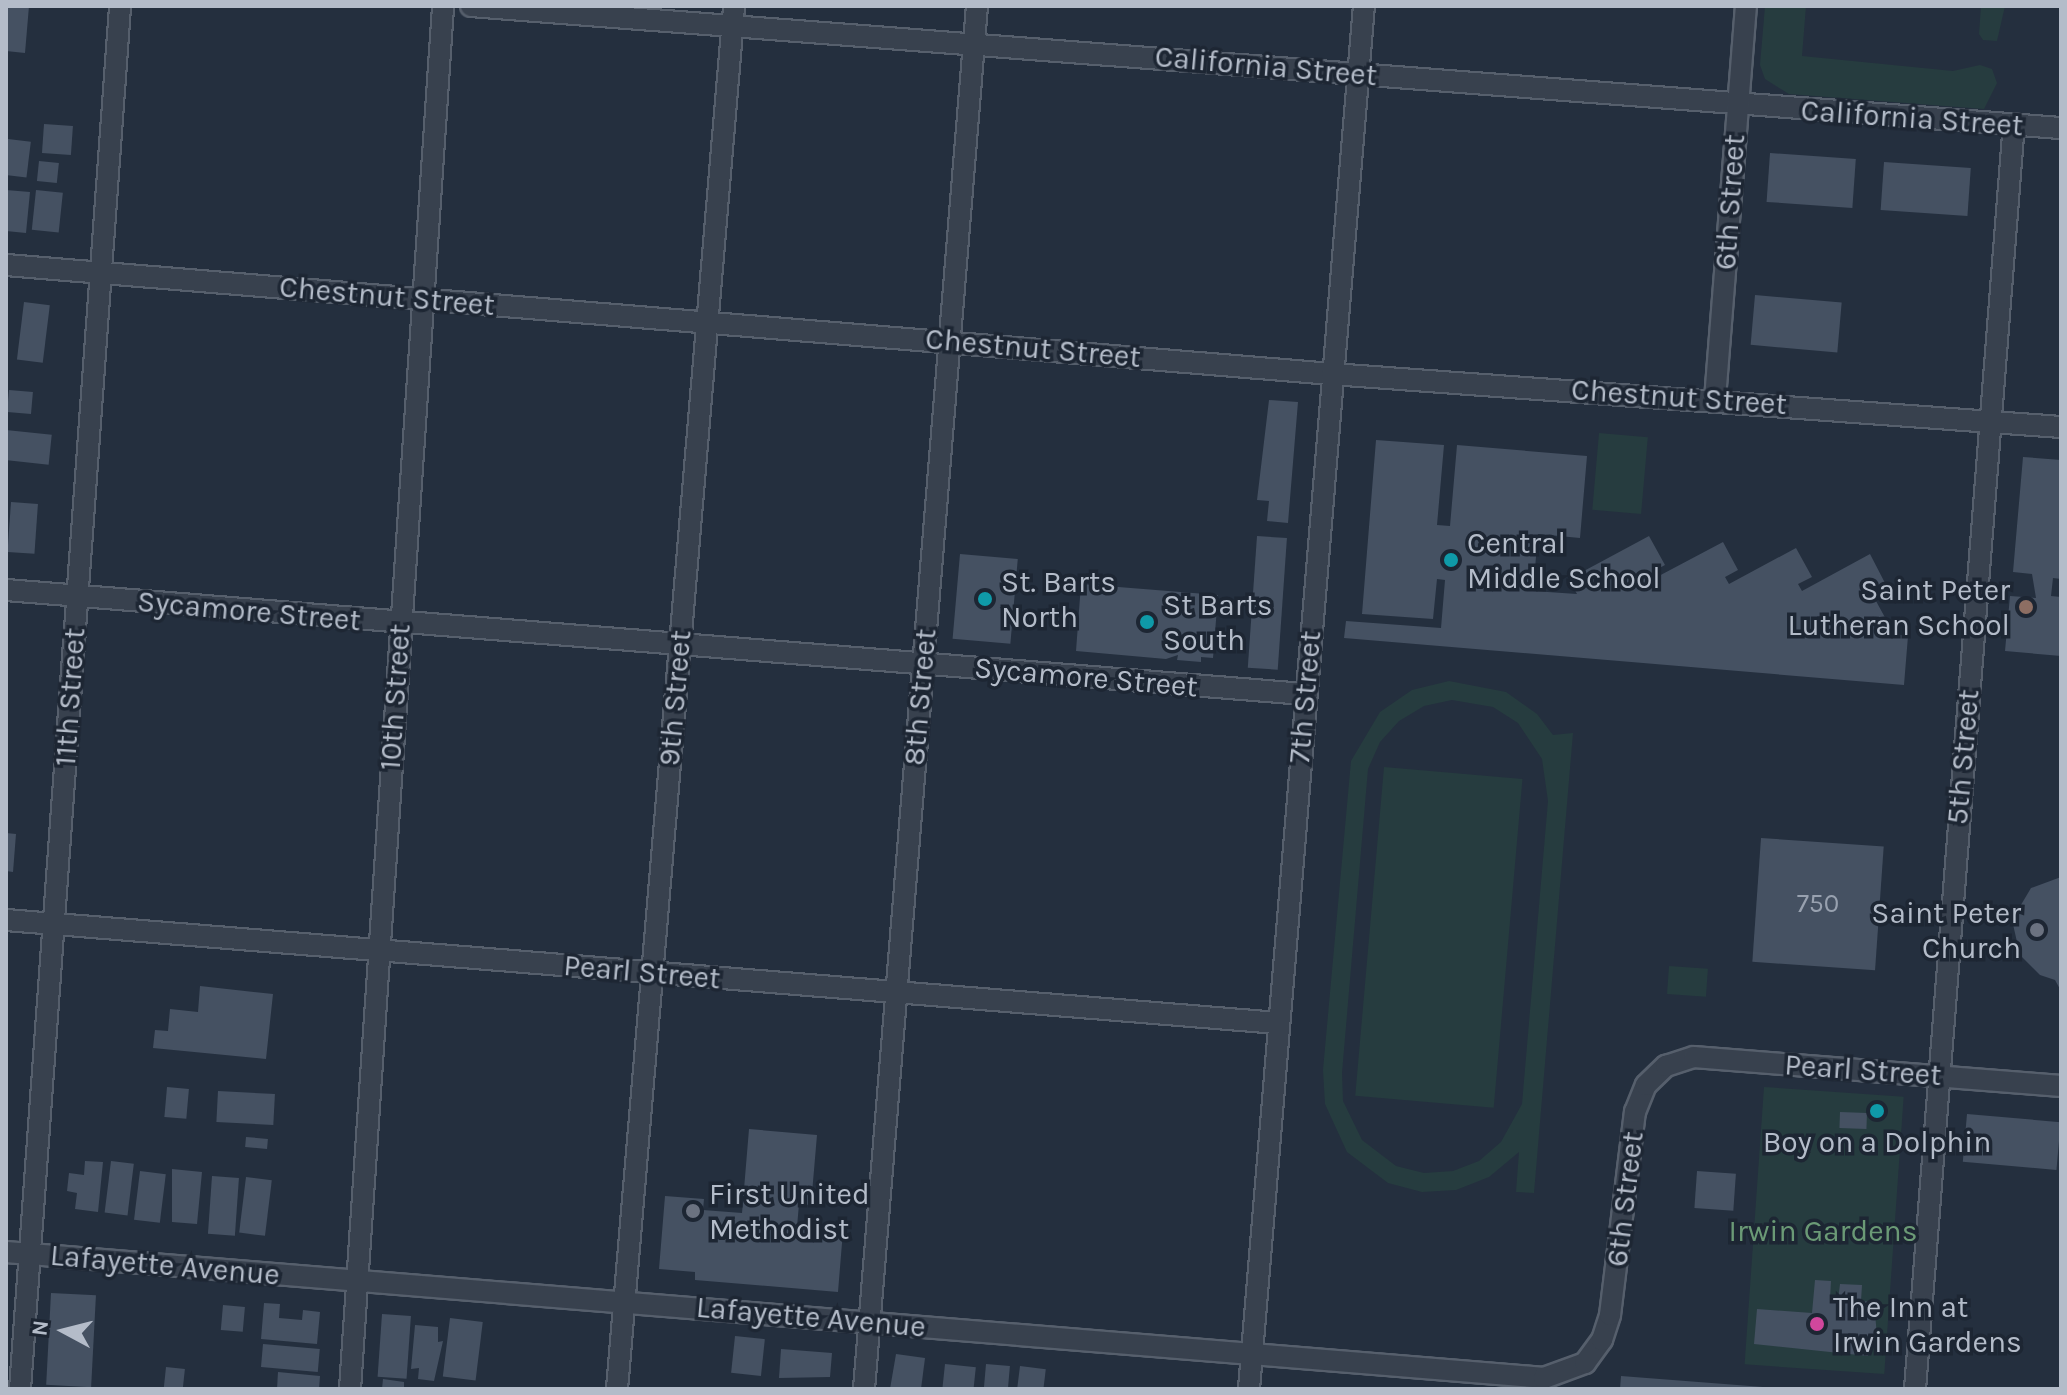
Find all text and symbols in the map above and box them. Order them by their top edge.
street label: California Street [1153,38,1379,94]
street label: California Street [1800,92,2024,144]
street label: 6th Street [1707,133,1753,271]
street label: Chestnut Street [278,269,496,323]
street label: Chestnut Street [924,321,1142,375]
street label: Chestnut Street [1570,372,1788,422]
place label: Central Middle School [1467,525,1661,596]
marker: Central Middle School [1442,551,1460,569]
place label: St. Barts North [1001,564,1116,634]
place label: Saint Peter Lutheran School [1788,572,2010,642]
street label: Sycamore Street [136,583,362,639]
place label: St Barts South [1163,587,1273,658]
marker: St. Barts North [976,590,994,608]
marker: Saint Peter Lutheran School [2017,598,2035,616]
marker: St Barts South [1138,613,1156,631]
street label: 10th Street [372,623,418,771]
street label: 11th Street [47,627,93,767]
street label: 8th Street [896,627,944,767]
street label: 9th Street [651,629,699,767]
street label: 7th Street [1281,629,1329,765]
street label: Sycamore Street [973,649,1199,705]
street label: 5th Street [1939,688,1987,826]
house number: 750 [1797,888,1839,920]
place label: Saint Peter Church [1871,895,2021,966]
marker: Saint Peter Church [2028,921,2046,939]
street label: Pearl Street [562,947,722,997]
street label: Pearl Street [1783,1047,1943,1093]
marker: Boy on a Dolphin [1868,1102,1886,1120]
place label: Boy on a Dolphin [1763,1124,1991,1160]
street label: 6th Street [1599,1129,1651,1269]
place label: First United Methodist [709,1176,870,1246]
marker: First United Methodist [684,1202,702,1220]
park label: Irwin Gardens [1729,1213,1917,1249]
street label: Lafayette Avenue [49,1237,281,1293]
street label: Lafayette Avenue [695,1289,927,1345]
place label: The Inn at Irwin Gardens [1833,1289,2022,1360]
north arrow [24,1291,104,1371]
marker: The Inn at Irwin Gardens [1808,1315,1826,1333]
text: N [26,1319,54,1337]

